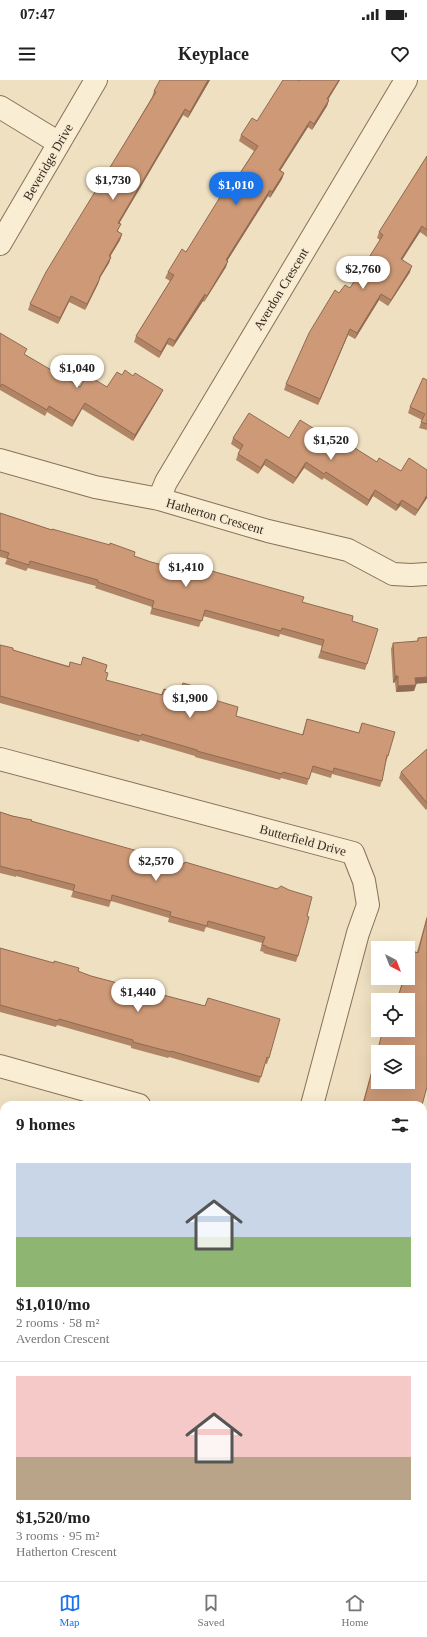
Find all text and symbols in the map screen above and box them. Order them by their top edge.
text: 07:47 [20,6,55,22]
icon: menu [16,43,38,65]
icon: heart [389,43,411,65]
text: Keyplace [178,44,249,64]
street label: Beveridge Drive [20,121,76,203]
pin: $1,730 [80,167,146,201]
text: $1,730 [95,172,131,187]
pin: $1,010 [203,172,269,206]
text: $1,010 [218,177,254,192]
street label: Averdon Crescent [251,245,312,333]
pin: $2,760 [330,256,396,290]
text: $2,760 [345,261,381,276]
pin: $1,040 [44,355,110,389]
text: $1,040 [59,360,95,375]
pin: $1,520 [298,427,364,461]
text: $1,520 [313,432,349,447]
street label: Hatherton Crescent [165,495,266,537]
pin: $1,410 [153,554,219,588]
text: $1,410 [168,559,204,574]
pin: $1,900 [157,685,223,719]
text: $1,900 [172,690,208,705]
street label: Butterfield Drive [258,821,348,859]
pin: $2,570 [123,848,189,882]
text: $2,570 [138,853,174,868]
north arrow [371,941,415,985]
map controls [371,941,415,1089]
pin: $1,440 [105,979,171,1013]
text: $1,440 [120,984,156,999]
button: locate [371,993,415,1037]
button: layers [371,1045,415,1089]
icon: filters [389,1114,411,1136]
text: 9 homes [16,1115,75,1134]
icon: home [178,1189,250,1261]
text: $1,010/mo [16,1295,90,1314]
text: 2 rooms · 58 m² [16,1315,99,1330]
text: Averdon Crescent [16,1331,109,1346]
icon: home [178,1402,250,1474]
text: $1,520/mo [16,1508,90,1527]
text: 3 rooms · 95 m² [16,1528,99,1543]
text: Hatherton Crescent [16,1544,117,1559]
tab: Map [59,1592,81,1628]
tab: Saved [198,1592,224,1628]
tab: Home [342,1592,368,1628]

